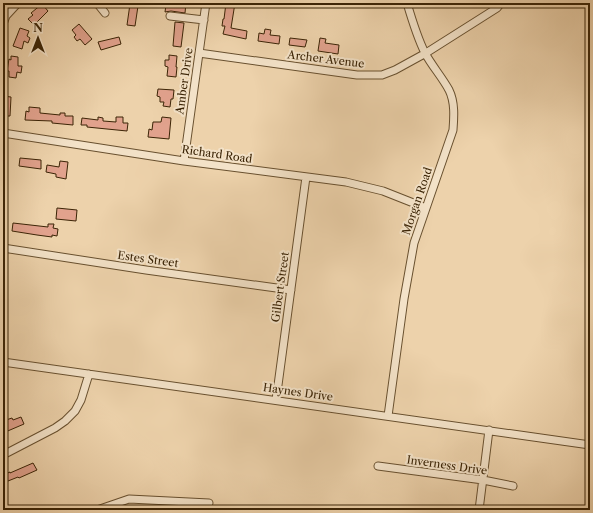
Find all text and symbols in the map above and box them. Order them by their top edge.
north arrow [18,18,58,58]
text: N [33,21,43,35]
street label: Amber Drive [172,47,196,116]
street label: Archer Avenue [286,47,365,71]
street label: Richard Road [181,142,254,166]
street label: Morgan Road [399,165,435,237]
street label: Estes Street [117,248,179,270]
street label: Gilbert Street [268,251,292,323]
street label: Haynes Drive [262,380,334,404]
street label: Inverness Drive [406,452,488,478]

